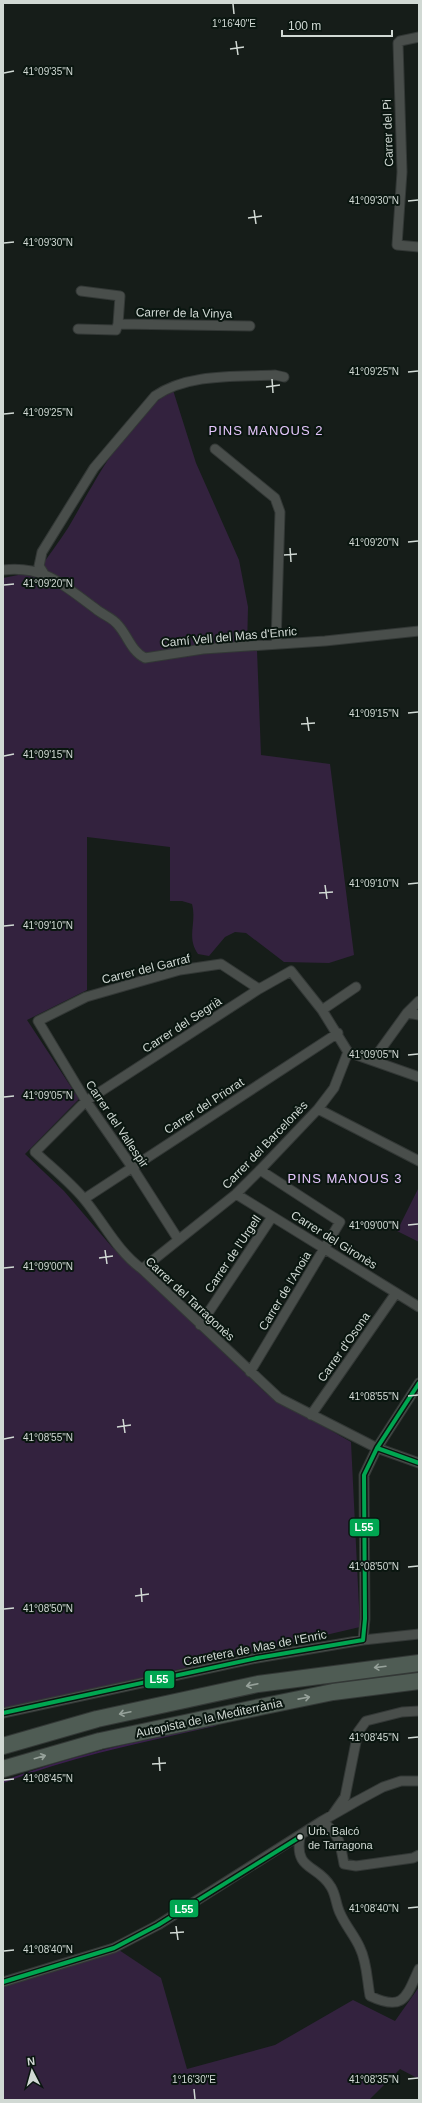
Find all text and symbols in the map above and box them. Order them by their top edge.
scale bar [282,12,392,38]
text: 1°16'40"E [212,18,256,29]
text: 100 m [288,19,321,33]
text: 41°09'35"N [23,66,73,77]
street label: Carrer del Pi [380,99,396,167]
text: 41°09'30"N [349,195,399,206]
text: 41°09'30"N [23,237,73,248]
street label: Carrer de la Vinya [136,305,233,321]
text: 41°09'25"N [349,366,399,377]
text: 41°09'25"N [23,407,73,418]
district label: PINS MANOUS 2 [209,423,323,438]
text: 41°09'20"N [349,537,399,548]
text: 41°09'20"N [23,578,73,589]
street label: Camí Vell del Mas d'Enric [160,624,298,650]
text: 41°09'15"N [349,708,399,719]
text: 41°09'15"N [23,749,73,760]
text: 41°09'10"N [349,878,399,889]
text: 41°09'10"N [23,920,73,931]
street label: Carrer del Garraf [100,951,192,987]
street label: Carrer del Segrià [140,994,224,1056]
text: 41°09'05"N [349,1049,399,1060]
street label: Carrer del Priorat [162,1075,247,1137]
street label: Carrer del Vallespir [83,1078,151,1170]
text: 41°09'05"N [23,1090,73,1101]
street label: Carrer del Barcelonès [219,1098,311,1192]
district label: PINS MANOUS 3 [288,1171,402,1186]
street label: Carrer del Gironès [288,1208,380,1272]
street label: Carrer de l'Urgell [202,1213,264,1295]
text: 41°09'00"N [349,1220,399,1231]
street label: Carrer de l'Anoia [256,1249,314,1333]
street label: Carrer del Tarragonès [143,1254,237,1344]
text: 41°09'00"N [23,1261,73,1272]
street label: Carrer d'Osona [315,1309,373,1384]
text: 41°08'55"N [349,1391,399,1402]
text: 41°08'55"N [23,1432,73,1443]
line badge: L55 [349,1518,380,1537]
text: L55 [355,1521,373,1533]
text: 41°08'50"N [349,1561,399,1572]
text: 41°08'50"N [23,1603,73,1614]
street label: Carretera de Mas de l'Enric [182,1627,328,1669]
one-way arrow [374,1663,387,1671]
line badge: L55 [144,1670,175,1689]
text: L55 [150,1673,168,1685]
one-way arrow [245,1682,258,1690]
one-way arrow [297,1694,310,1702]
street label: Autopista de la Mediterrània [134,1696,284,1740]
one-way arrow [118,1710,131,1718]
text: 41°08'45"N [349,1732,399,1743]
one-way arrow [34,1753,47,1761]
text: 41°08'45"N [23,1773,73,1784]
place label: Urb. Balcó de Tarragona [308,1825,374,1851]
marker: Urb. Balcó de Tarragona [295,1832,305,1842]
line badge: L55 [169,1899,199,1918]
text: L55 [175,1903,193,1915]
text: 41°08'40"N [349,1903,399,1914]
text: 41°08'40"N [23,1944,73,1955]
north arrow [12,2051,52,2091]
text: N [26,2055,36,2067]
text: 1°16'30"E [172,2074,216,2085]
text: 41°08'35"N [349,2074,399,2085]

